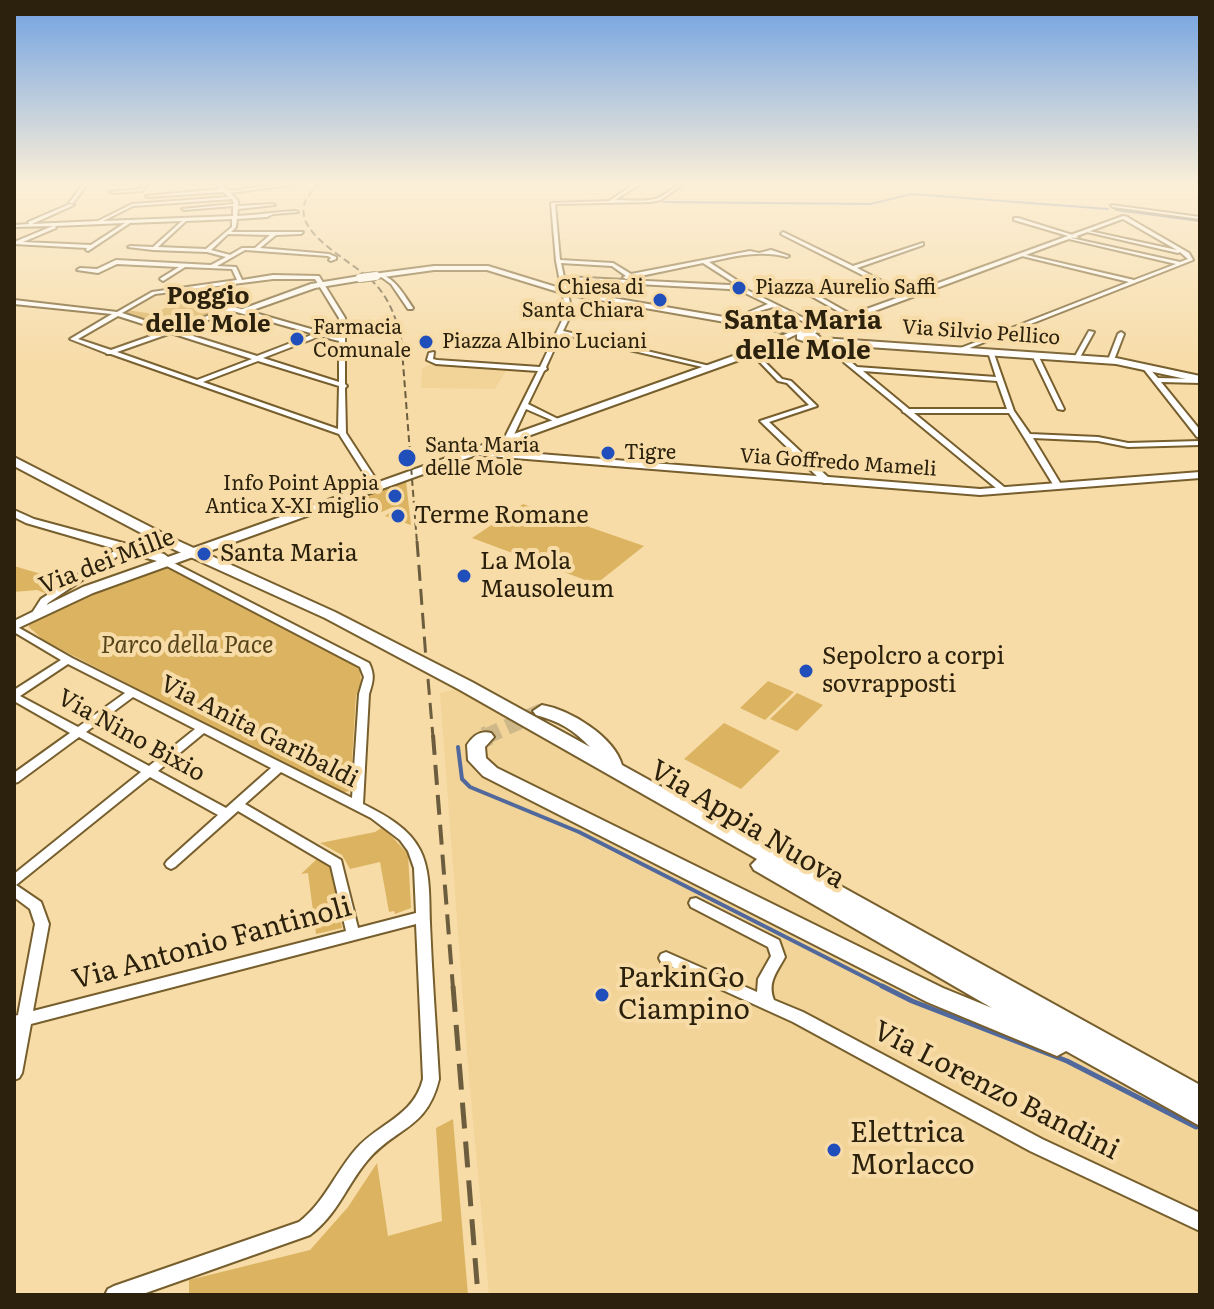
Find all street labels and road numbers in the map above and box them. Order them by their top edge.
street label: Via Silvio Pellico [901,315,1061,351]
street label: Via Goffredo Mameli [739,444,937,482]
street label: Via dei Mille [35,523,179,601]
street label: Via Anita Garibaldi [155,670,363,794]
street label: Via Nino Bixio [52,684,210,788]
street label: Via Appia Nuova [643,753,851,897]
street label: Via Antonio Fantinoli [69,891,355,997]
street label: Via Lorenzo Bandini [867,1014,1125,1168]

